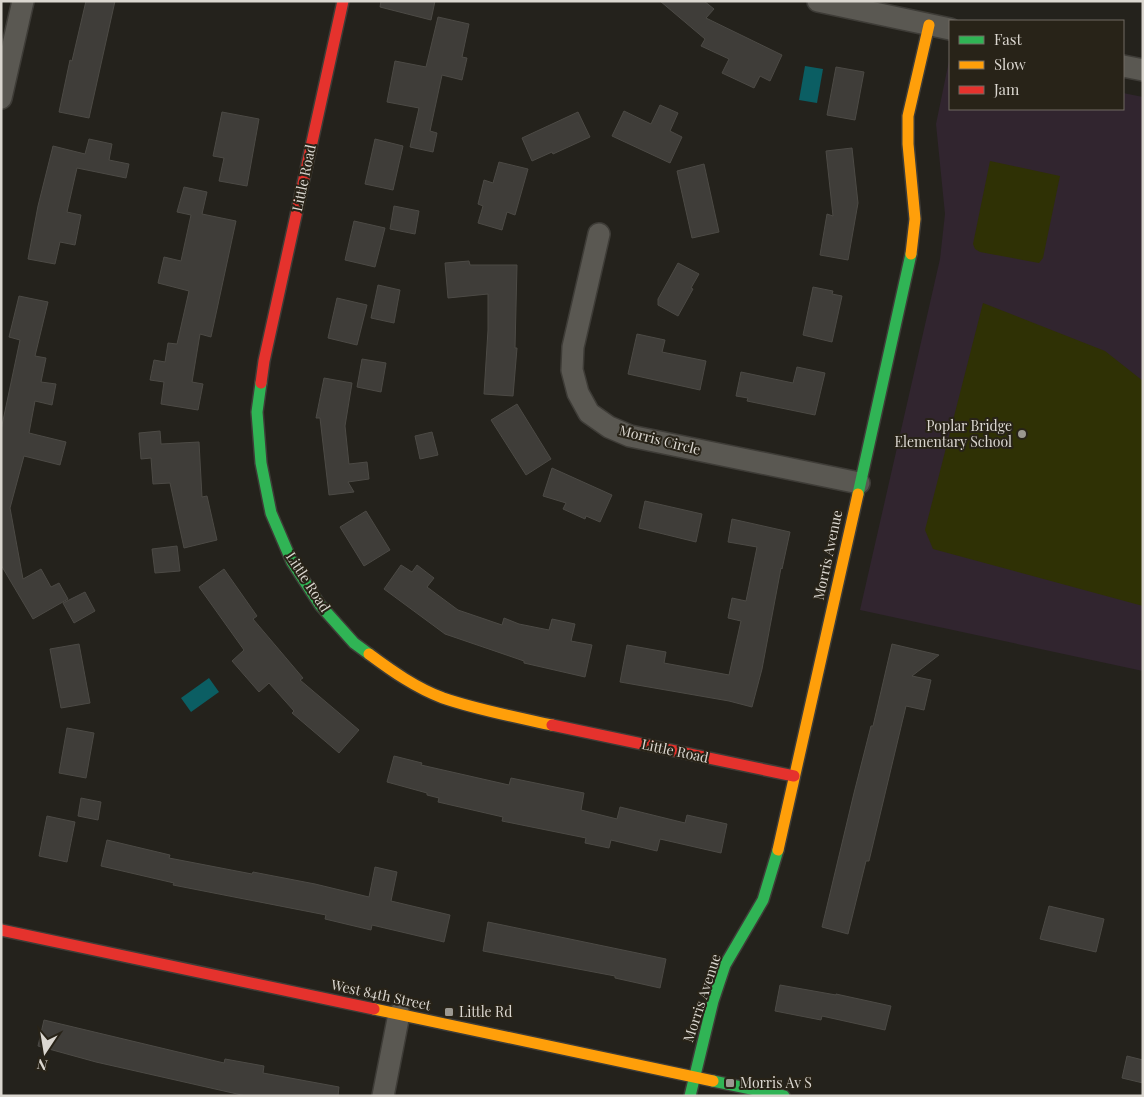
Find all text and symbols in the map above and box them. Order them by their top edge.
legend [949,20,1124,110]
text: Fast [994,29,1023,49]
text: Slow [994,54,1026,74]
text: Jam [993,79,1020,99]
street label: Little Road [287,143,320,213]
place label: Poplar Bridge Elementary School [895,416,1012,451]
street label: Morris Circle [617,420,703,459]
marker: Poplar Bridge Elementary School [1016,428,1028,440]
street label: Morris Avenue [809,508,846,602]
street label: Little Road [282,548,335,615]
street label: Little Road [640,734,710,767]
street label: Morris Avenue [678,951,725,1044]
street label: West 84th Street [328,974,434,1015]
place label: Little Rd [459,1002,512,1021]
marker: Little Rd [443,1006,455,1018]
north arrow [20,1027,70,1077]
text: N [35,1055,49,1076]
place label: Morris Av S [740,1073,812,1092]
marker: Morris Av S [724,1077,736,1089]

